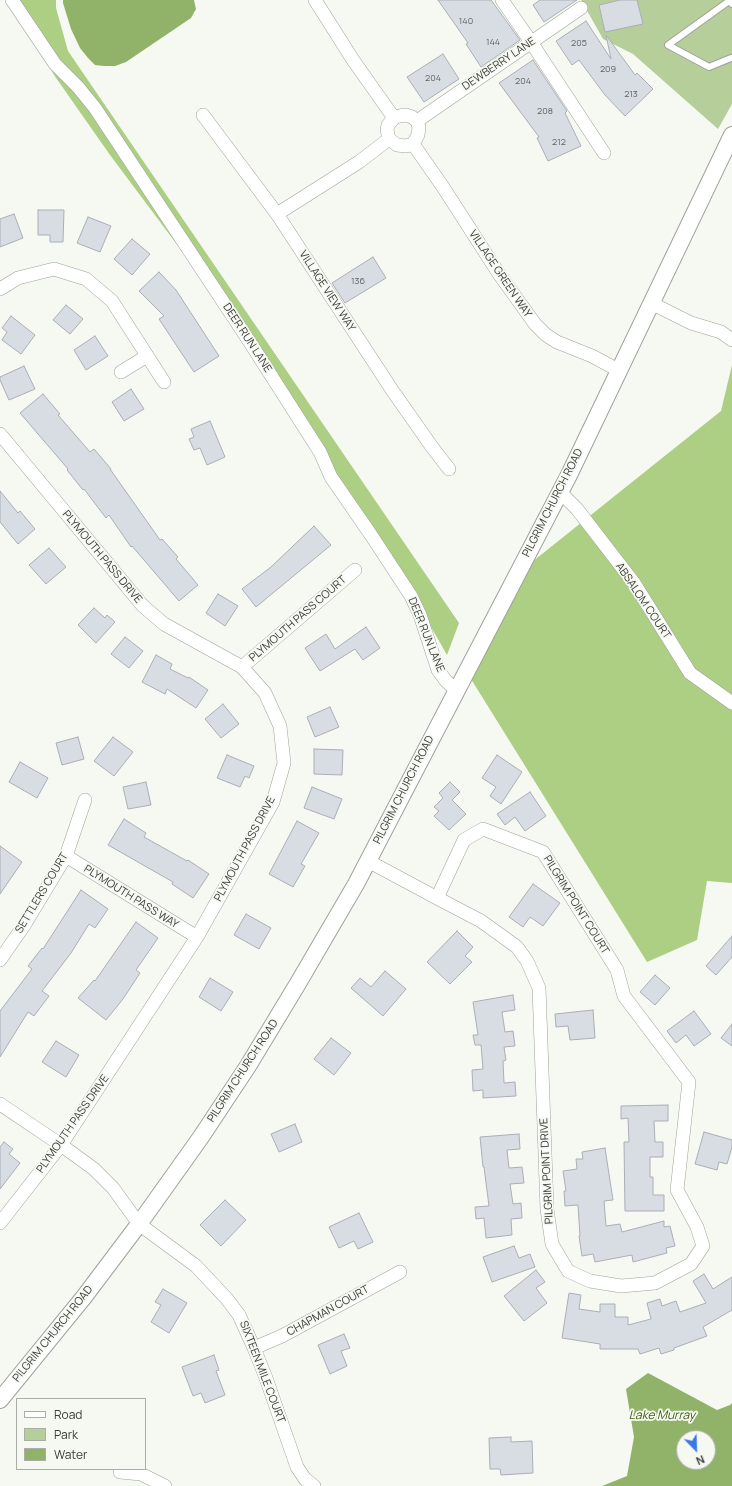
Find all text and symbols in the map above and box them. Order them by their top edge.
house number: 140 [459,16,473,26]
street label: DEWBERRY LANE [460,35,538,93]
house number: 144 [486,37,500,47]
house number: 205 [571,38,587,48]
house number: 209 [600,64,616,74]
house number: 204 [425,73,441,83]
house number: 204 [515,76,531,86]
house number: 213 [624,89,638,99]
house number: 208 [537,106,553,116]
house number: 212 [552,137,566,147]
street label: VILLAGE GREEN WAY [466,228,534,320]
street label: VILLAGE VIEW WAY [296,248,358,334]
house number: 136 [351,276,365,286]
street label: DEER RUN LANE [220,301,274,375]
street label: PILGRIM CHURCH ROAD [520,447,586,559]
street label: PLYMOUTH PASS DRIVE [59,508,145,606]
street label: ABSALOM COURT [613,560,673,642]
street label: PLYMOUTH PASS COURT [247,573,349,665]
street label: DEER RUN LANE [405,596,447,674]
street label: PILGRIM CHURCH ROAD [371,734,437,846]
street label: PLYMOUTH PASS DRIVE [212,794,278,904]
street label: SETTLERS COURT [13,850,71,936]
street label: PILGRIM POINT COURT [540,853,612,957]
street label: PLYMOUTH PASS WAY [81,862,181,932]
street label: PILGRIM CHURCH ROAD [205,1017,281,1125]
street label: PLYMOUTH PASS DRIVE [34,1072,112,1176]
street label: PILGRIM POINT DRIVE [538,1117,556,1225]
street label: PILGRIM CHURCH ROAD [10,1283,96,1385]
street label: CHAPMAN COURT [285,1283,371,1339]
street label: SIXTEEN MILE COURT [236,1319,288,1425]
legend [16,1398,146,1470]
text: Road [54,1406,82,1423]
water label: Lake Murray [629,1409,695,1423]
text: Park [54,1426,78,1443]
north arrow [676,1430,716,1470]
text: Water [54,1446,87,1463]
text: N [694,1452,707,1469]

